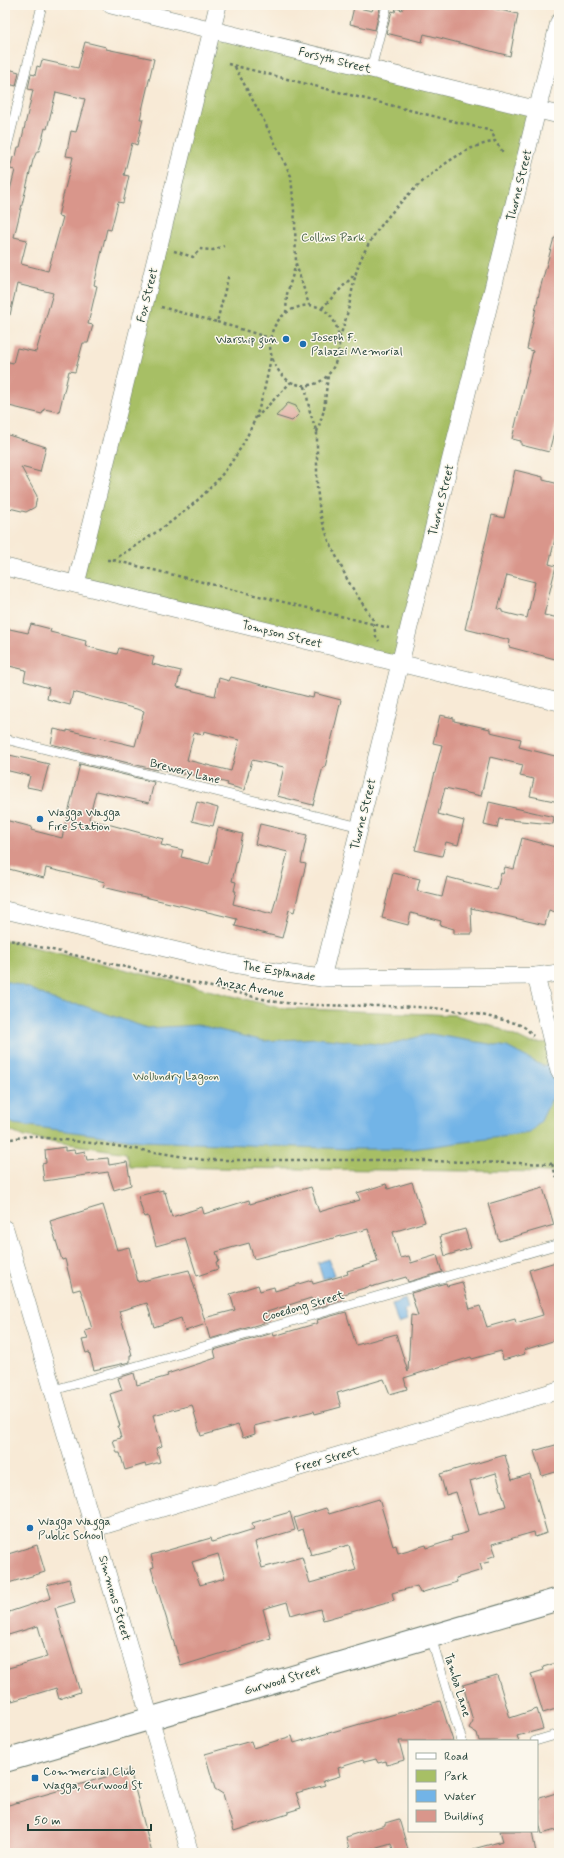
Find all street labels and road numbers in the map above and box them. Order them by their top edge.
street label: Forsyth Street [297,44,373,78]
street label: Thorne Street [503,148,537,223]
street label: Fox Street [133,266,163,324]
street label: Thorne Street [425,463,459,538]
street label: Tompson Street [240,617,324,653]
street label: Brewery Lane [148,756,222,788]
street label: Thorne Street [347,777,381,852]
street label: The Esplanade [241,958,316,986]
street label: Anzac Avenue [214,973,286,1003]
street label: Cooedong Street [260,1288,346,1326]
street label: Freer Street [294,1443,361,1477]
street label: Simmons Street [94,1554,134,1643]
street label: Tamba Lane [440,1652,474,1719]
street label: Gurwood Street [242,1662,323,1699]

